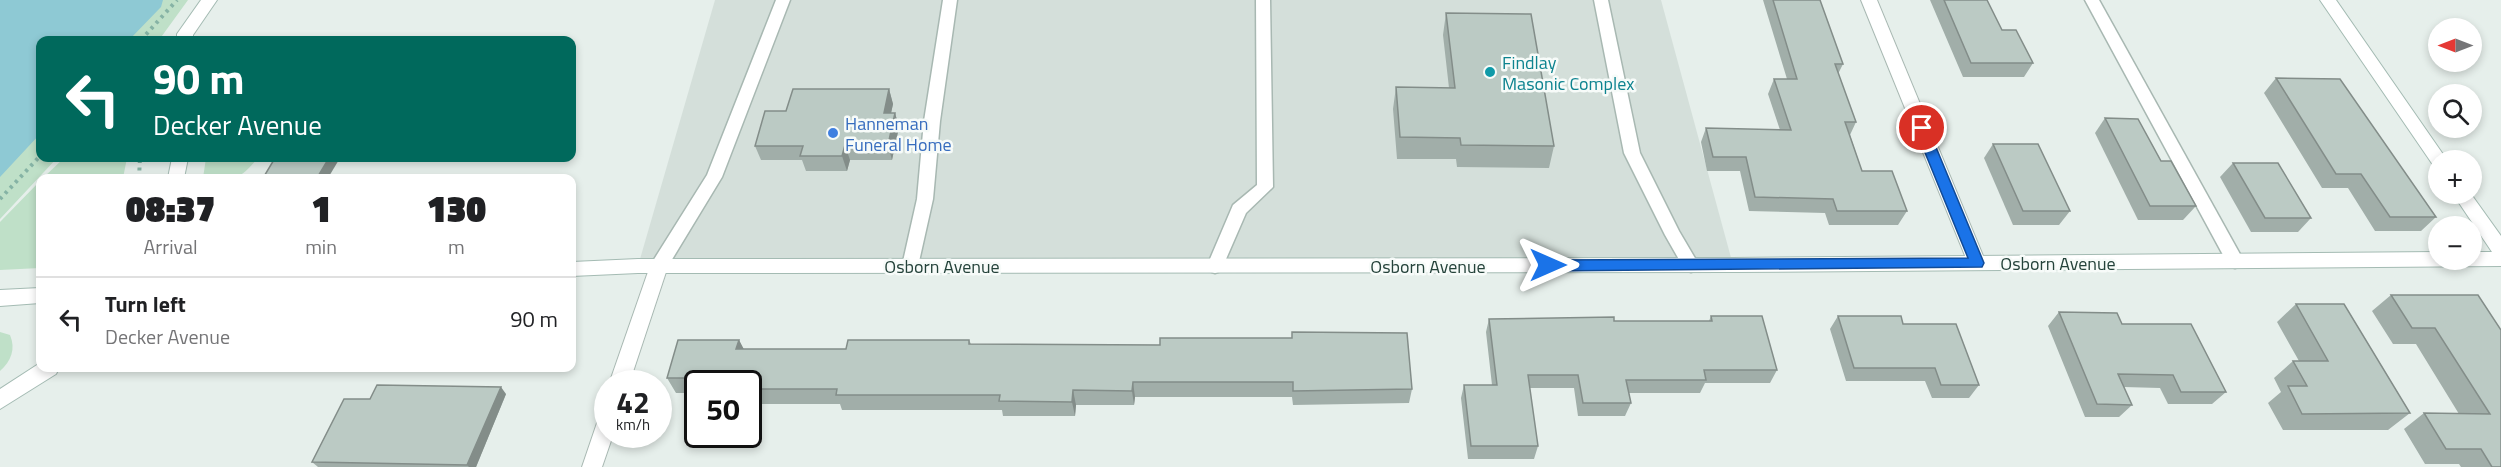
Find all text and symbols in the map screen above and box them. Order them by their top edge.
north arrow [2428,18,2482,72]
map controls [2428,18,2482,270]
text: 90 m [153,46,245,110]
place label: Findlay Masonic Complex [1502,49,1634,97]
icon: left [54,60,132,138]
marker: Findlay Masonic Complex [1483,65,1497,79]
button: search [2428,84,2482,138]
pin [1896,102,1947,153]
text: Decker Avenue [153,104,322,145]
place label: Hanneman Funeral Home [845,110,952,158]
icon: arrive [1905,111,1938,144]
marker: Hanneman Funeral Home [826,126,840,140]
button: + [2428,150,2482,204]
text: 08:37 [126,181,215,236]
text: 1 [311,181,331,236]
text: 130 [427,181,486,236]
button: − [2428,216,2482,270]
text: Arrival [143,231,198,262]
text: min [305,231,337,262]
text: m [448,231,465,262]
position arrow [1516,233,1580,297]
street label: Osborn Avenue [2000,250,2116,277]
street label: Osborn Avenue [884,253,1000,280]
street label: Osborn Avenue [1370,253,1486,280]
text: Turn left [105,287,186,321]
text: 90 m [510,302,558,336]
icon: left [54,303,87,336]
text: Decker Avenue [105,321,230,352]
speed limit sign: 50 [684,370,762,448]
text: 42 [616,379,650,425]
text: km/h [616,413,650,436]

